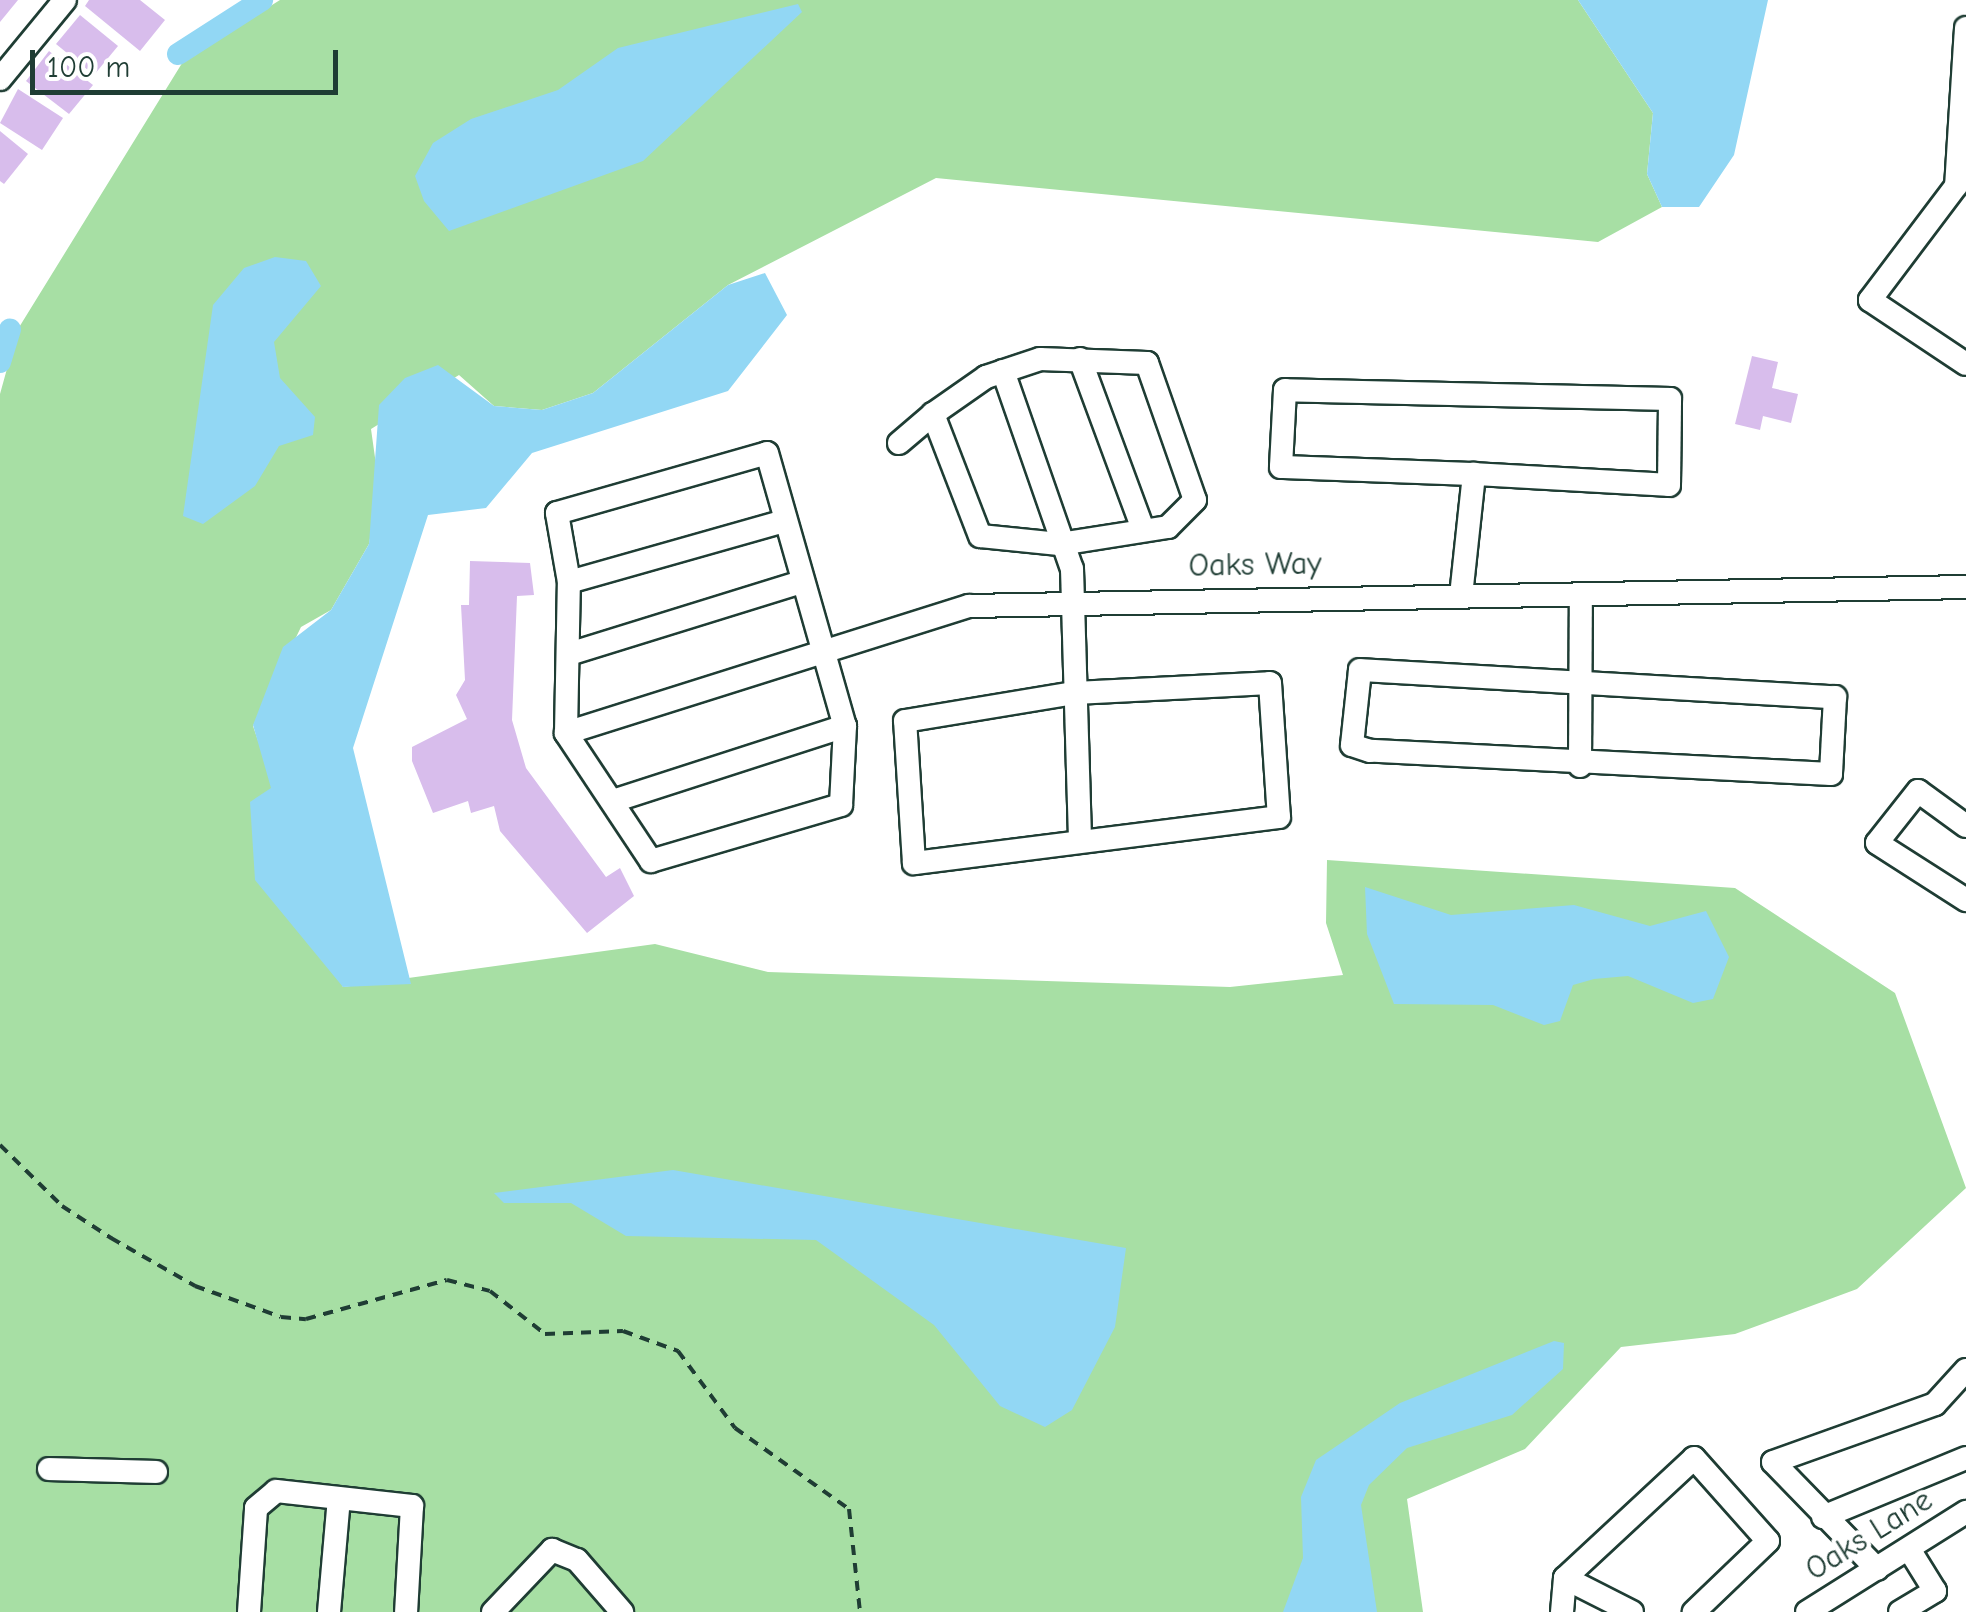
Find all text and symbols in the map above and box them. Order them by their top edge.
scale bar [35,30,342,92]
text: 100 m [47,50,130,85]
street label: Oaks Way [1188,545,1322,585]
street label: Oaks Lane [1798,1481,1940,1589]

